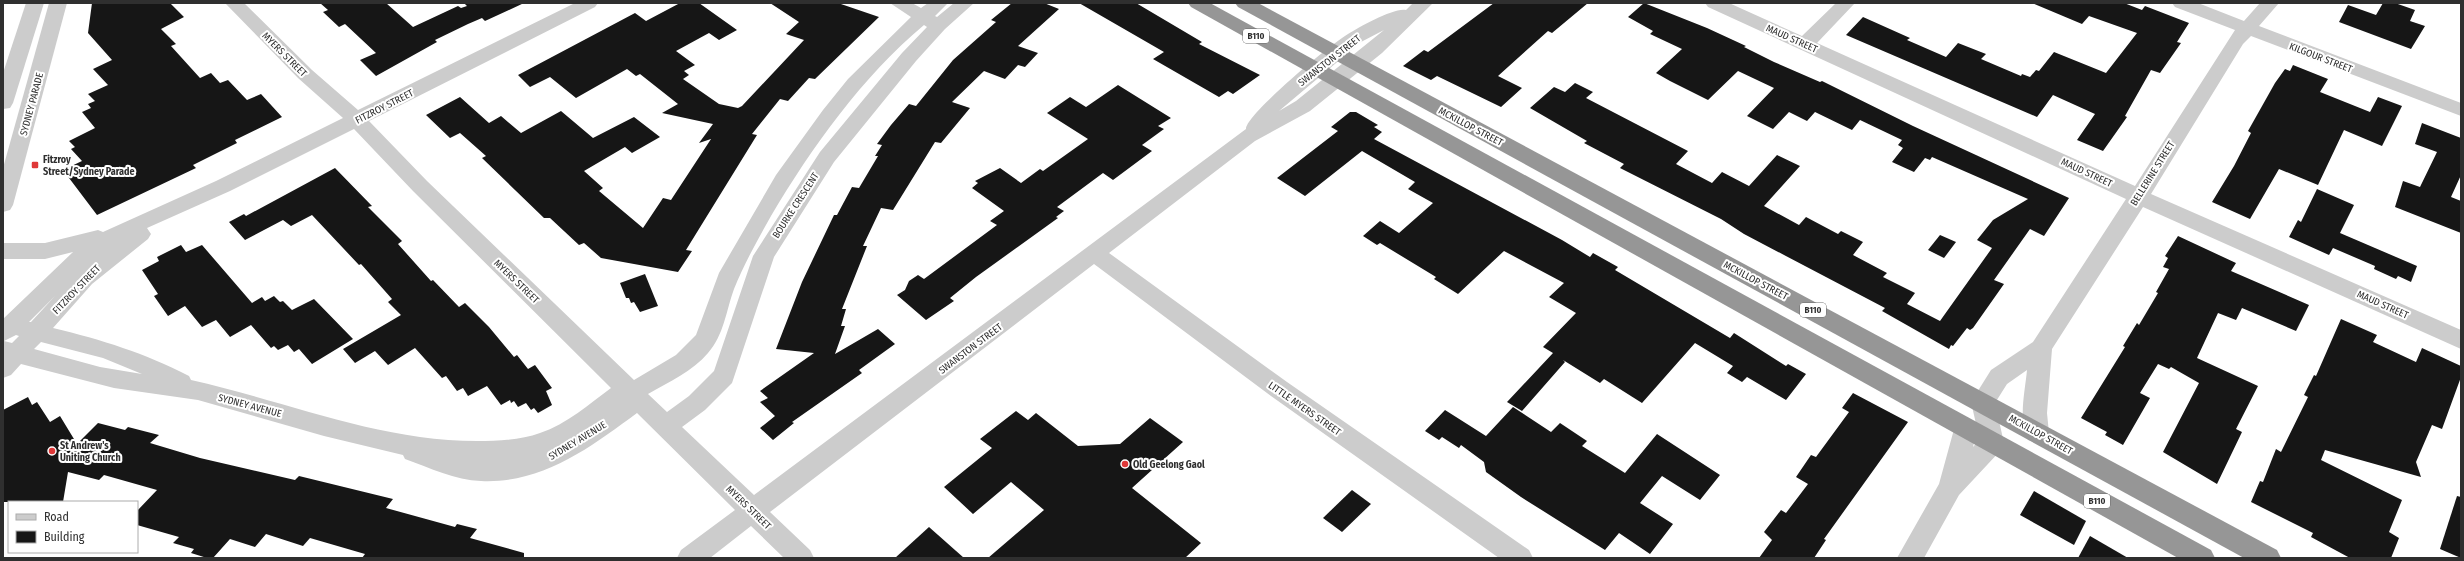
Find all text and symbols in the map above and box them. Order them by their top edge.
street label: MAUD STREET [1764,22,1820,56]
road number: B110 [1243,29,1269,43]
street label: MYERS STREET [259,30,309,80]
street label: SWANSTON STREET [1296,32,1364,89]
street label: KILGOUR STREET [2287,40,2354,76]
street label: SYDNEY PARADE [18,71,46,137]
street label: FITZROY STREET [353,87,416,127]
street label: MCKILLOP STREET [1436,105,1505,149]
street label: BELLERINE STREET [2128,139,2178,208]
place label: Fitzroy Street/Sydney Parade [43,154,135,178]
street label: MAUD STREET [2059,156,2114,190]
marker: Fitzroy Street/Sydney Parade [30,160,40,170]
street label: BOURKE CRESCENT [770,170,822,241]
street label: MYERS STREET [491,257,542,306]
street label: MCKILLOP STREET [1721,259,1790,303]
street label: FITZROY STREET [50,262,103,317]
street label: MAUD STREET [2355,288,2411,322]
road number: B110 [1800,303,1826,317]
street label: SWANSTON STREET [937,321,1005,377]
street label: LITTLE MYERS STREET [1266,379,1343,439]
street label: SYDNEY AVENUE [217,392,283,420]
street label: MCKILLOP STREET [2007,412,2075,458]
street label: SYDNEY AVENUE [547,419,609,463]
place label: St Andrew's Uniting Church [60,440,121,464]
marker: St Andrew's Uniting Church [47,446,57,456]
marker: Old Geelong Gaol [1120,459,1130,469]
place label: Old Geelong Gaol [1133,459,1205,471]
street label: MYERS STREET [723,483,774,532]
road number: B110 [2084,494,2110,508]
legend [8,501,138,553]
text: Road [44,510,69,524]
text: Building [44,530,85,544]

